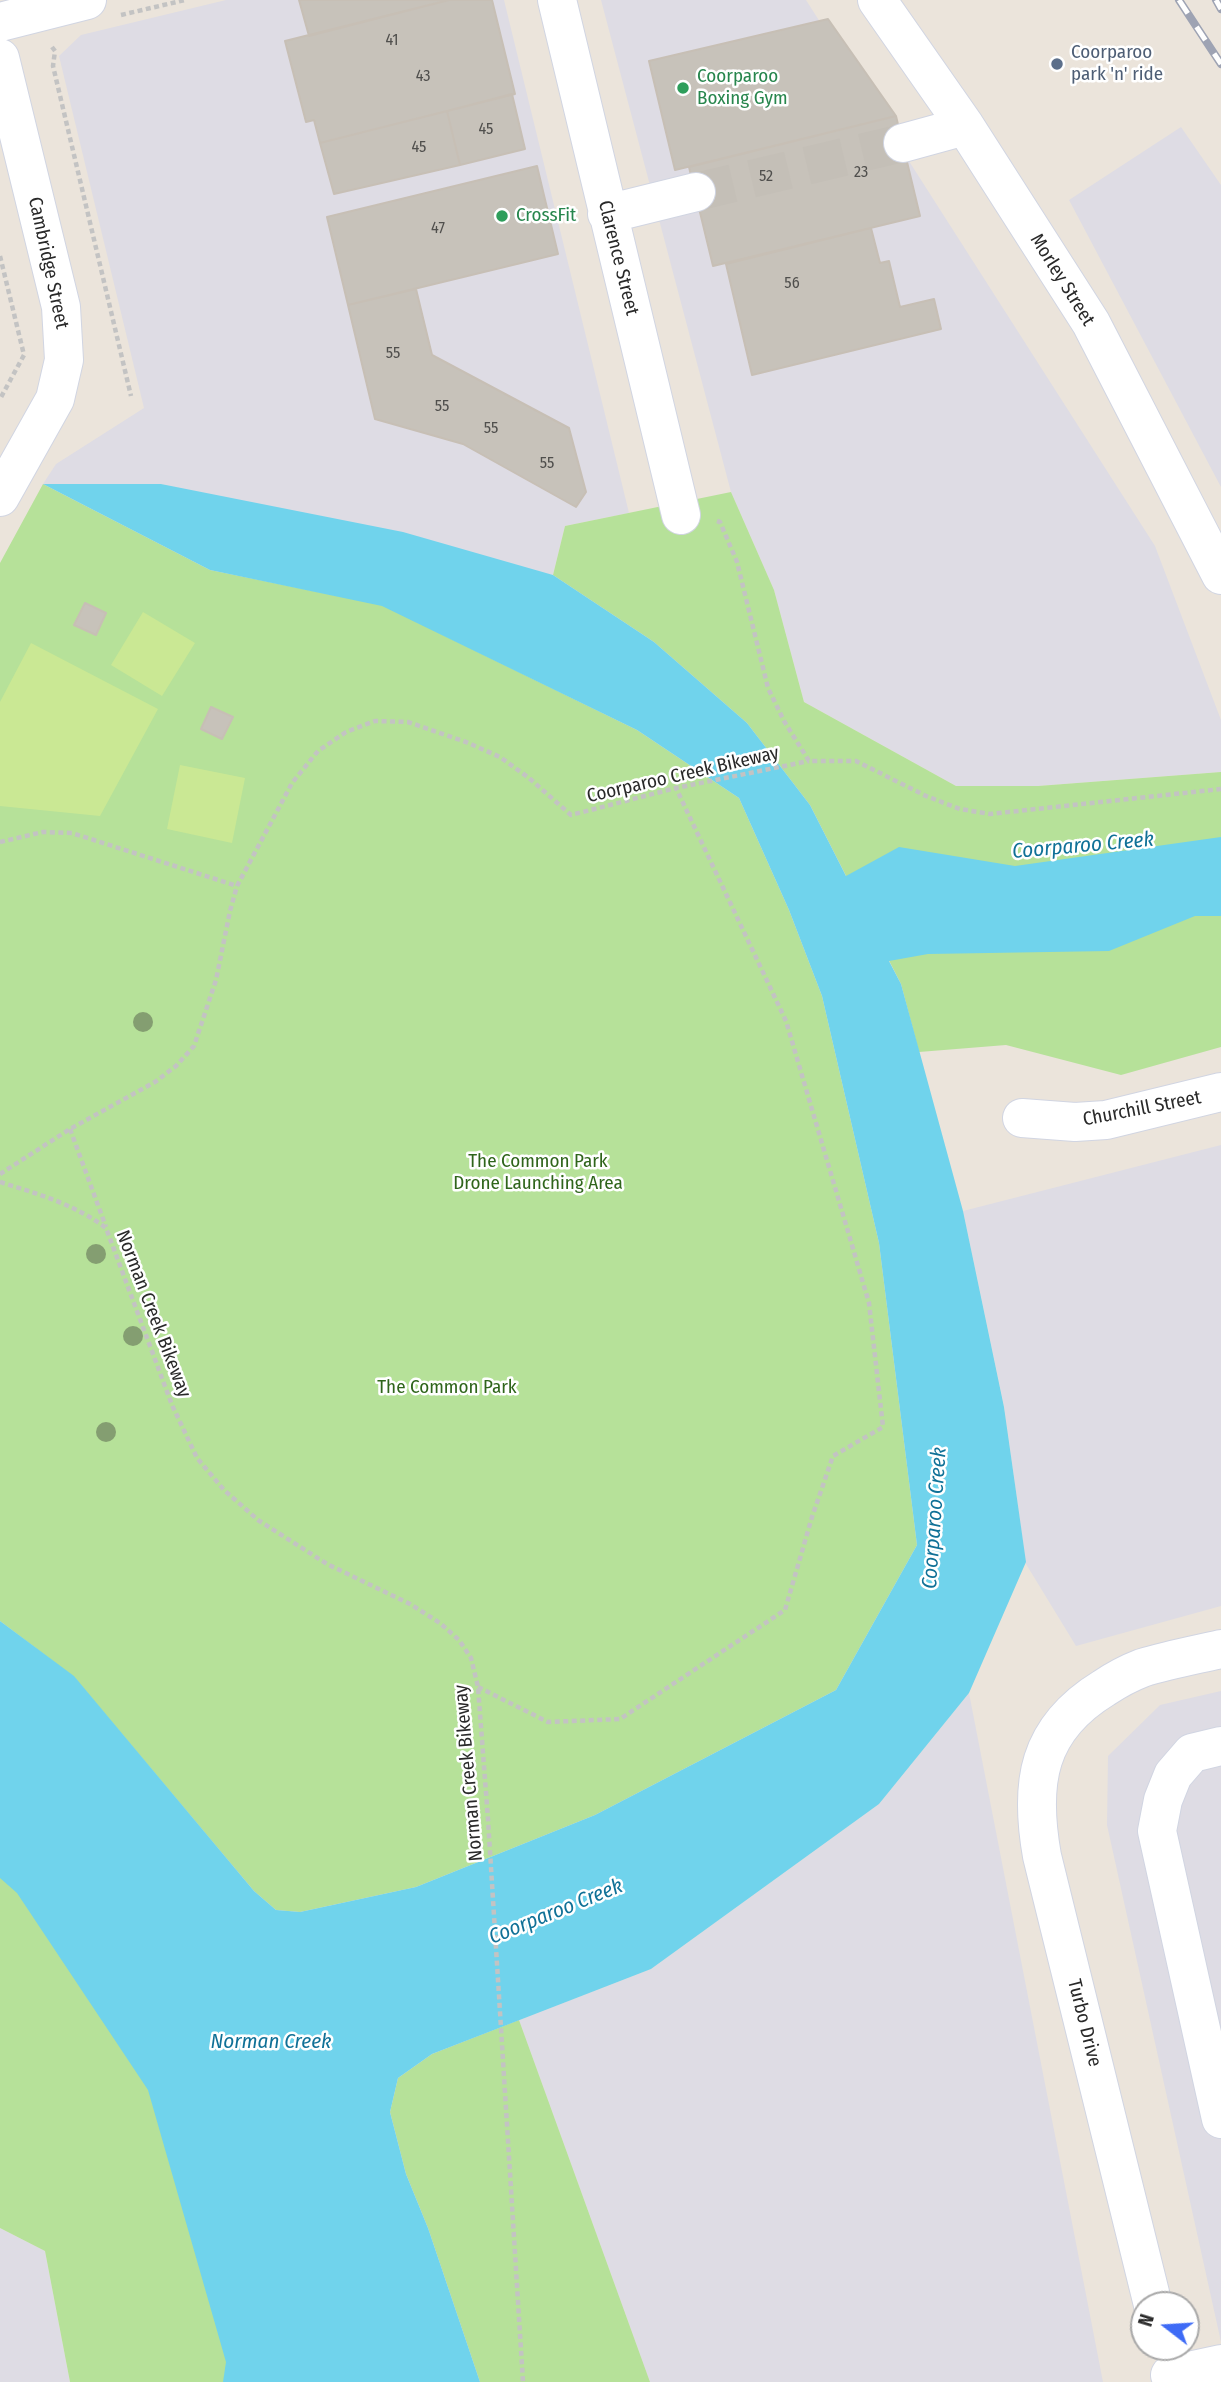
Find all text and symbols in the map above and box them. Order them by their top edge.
house number: 41 [385,31,399,51]
place label: Coorparoo park 'n' ride [1071,42,1163,86]
marker: Coorparoo park 'n' ride [1049,56,1065,72]
place label: Coorparoo Boxing Gym [697,66,788,110]
house number: 43 [416,67,430,87]
marker: Coorparoo Boxing Gym [675,80,691,96]
house number: 45 [479,120,493,140]
house number: 45 [412,138,426,158]
house number: 23 [854,163,868,183]
house number: 52 [759,167,773,187]
street label: Cambridge Street [23,195,73,331]
street label: Clarence Street [593,198,643,318]
place label: CrossFit [516,205,576,227]
marker: CrossFit [494,208,510,224]
house number: 47 [431,219,445,239]
street label: Morley Street [1025,230,1099,330]
house number: 56 [784,274,800,294]
house number: 55 [386,344,400,364]
house number: 55 [435,397,449,417]
house number: 55 [484,419,498,439]
house number: 55 [540,454,554,474]
street label: Coorparoo Creek Bikeway [585,742,781,808]
water label: Coorparoo Creek [1011,827,1155,865]
street label: Churchill Street [1081,1086,1203,1132]
park label: The Common Park Drone Launching Area [453,1151,623,1195]
street label: Norman Creek Bikeway [111,1227,195,1401]
park label: The Common Park [377,1377,517,1399]
water label: Coorparoo Creek [917,1446,953,1590]
street label: Norman Creek Bikeway [450,1684,488,1862]
water label: Coorparoo Creek [485,1874,627,1950]
street label: Turbo Drive [1062,1977,1106,2069]
water label: Norman Creek [211,2029,331,2055]
north arrow [1130,2291,1200,2361]
text: N [1134,2311,1159,2329]

